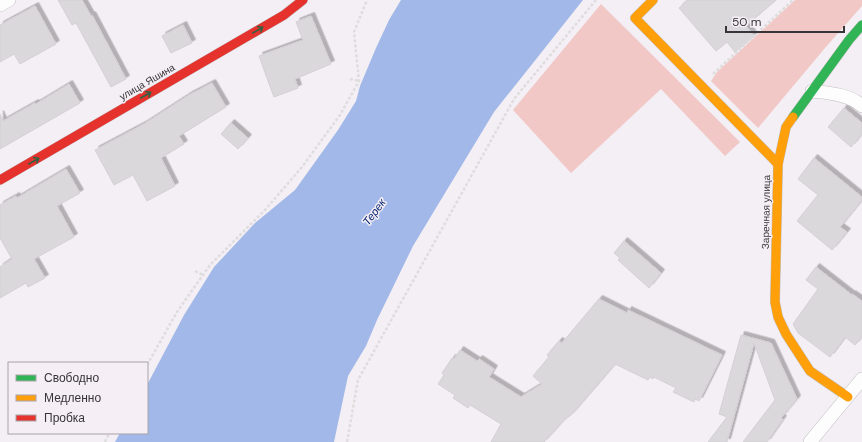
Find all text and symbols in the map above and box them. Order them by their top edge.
scale bar [726,8,844,34]
text: 50 m [732,14,761,30]
one-way arrow [252,25,264,33]
street label: улица Яшина [117,61,177,103]
one-way arrow [140,91,152,99]
one-way arrow [28,156,40,164]
street label: Заречная улица [759,174,773,249]
water label: Терек [359,195,389,228]
legend [8,362,148,434]
text: Свободно [44,370,99,386]
text: Медленно [44,390,101,406]
text: Пробка [44,410,85,426]

